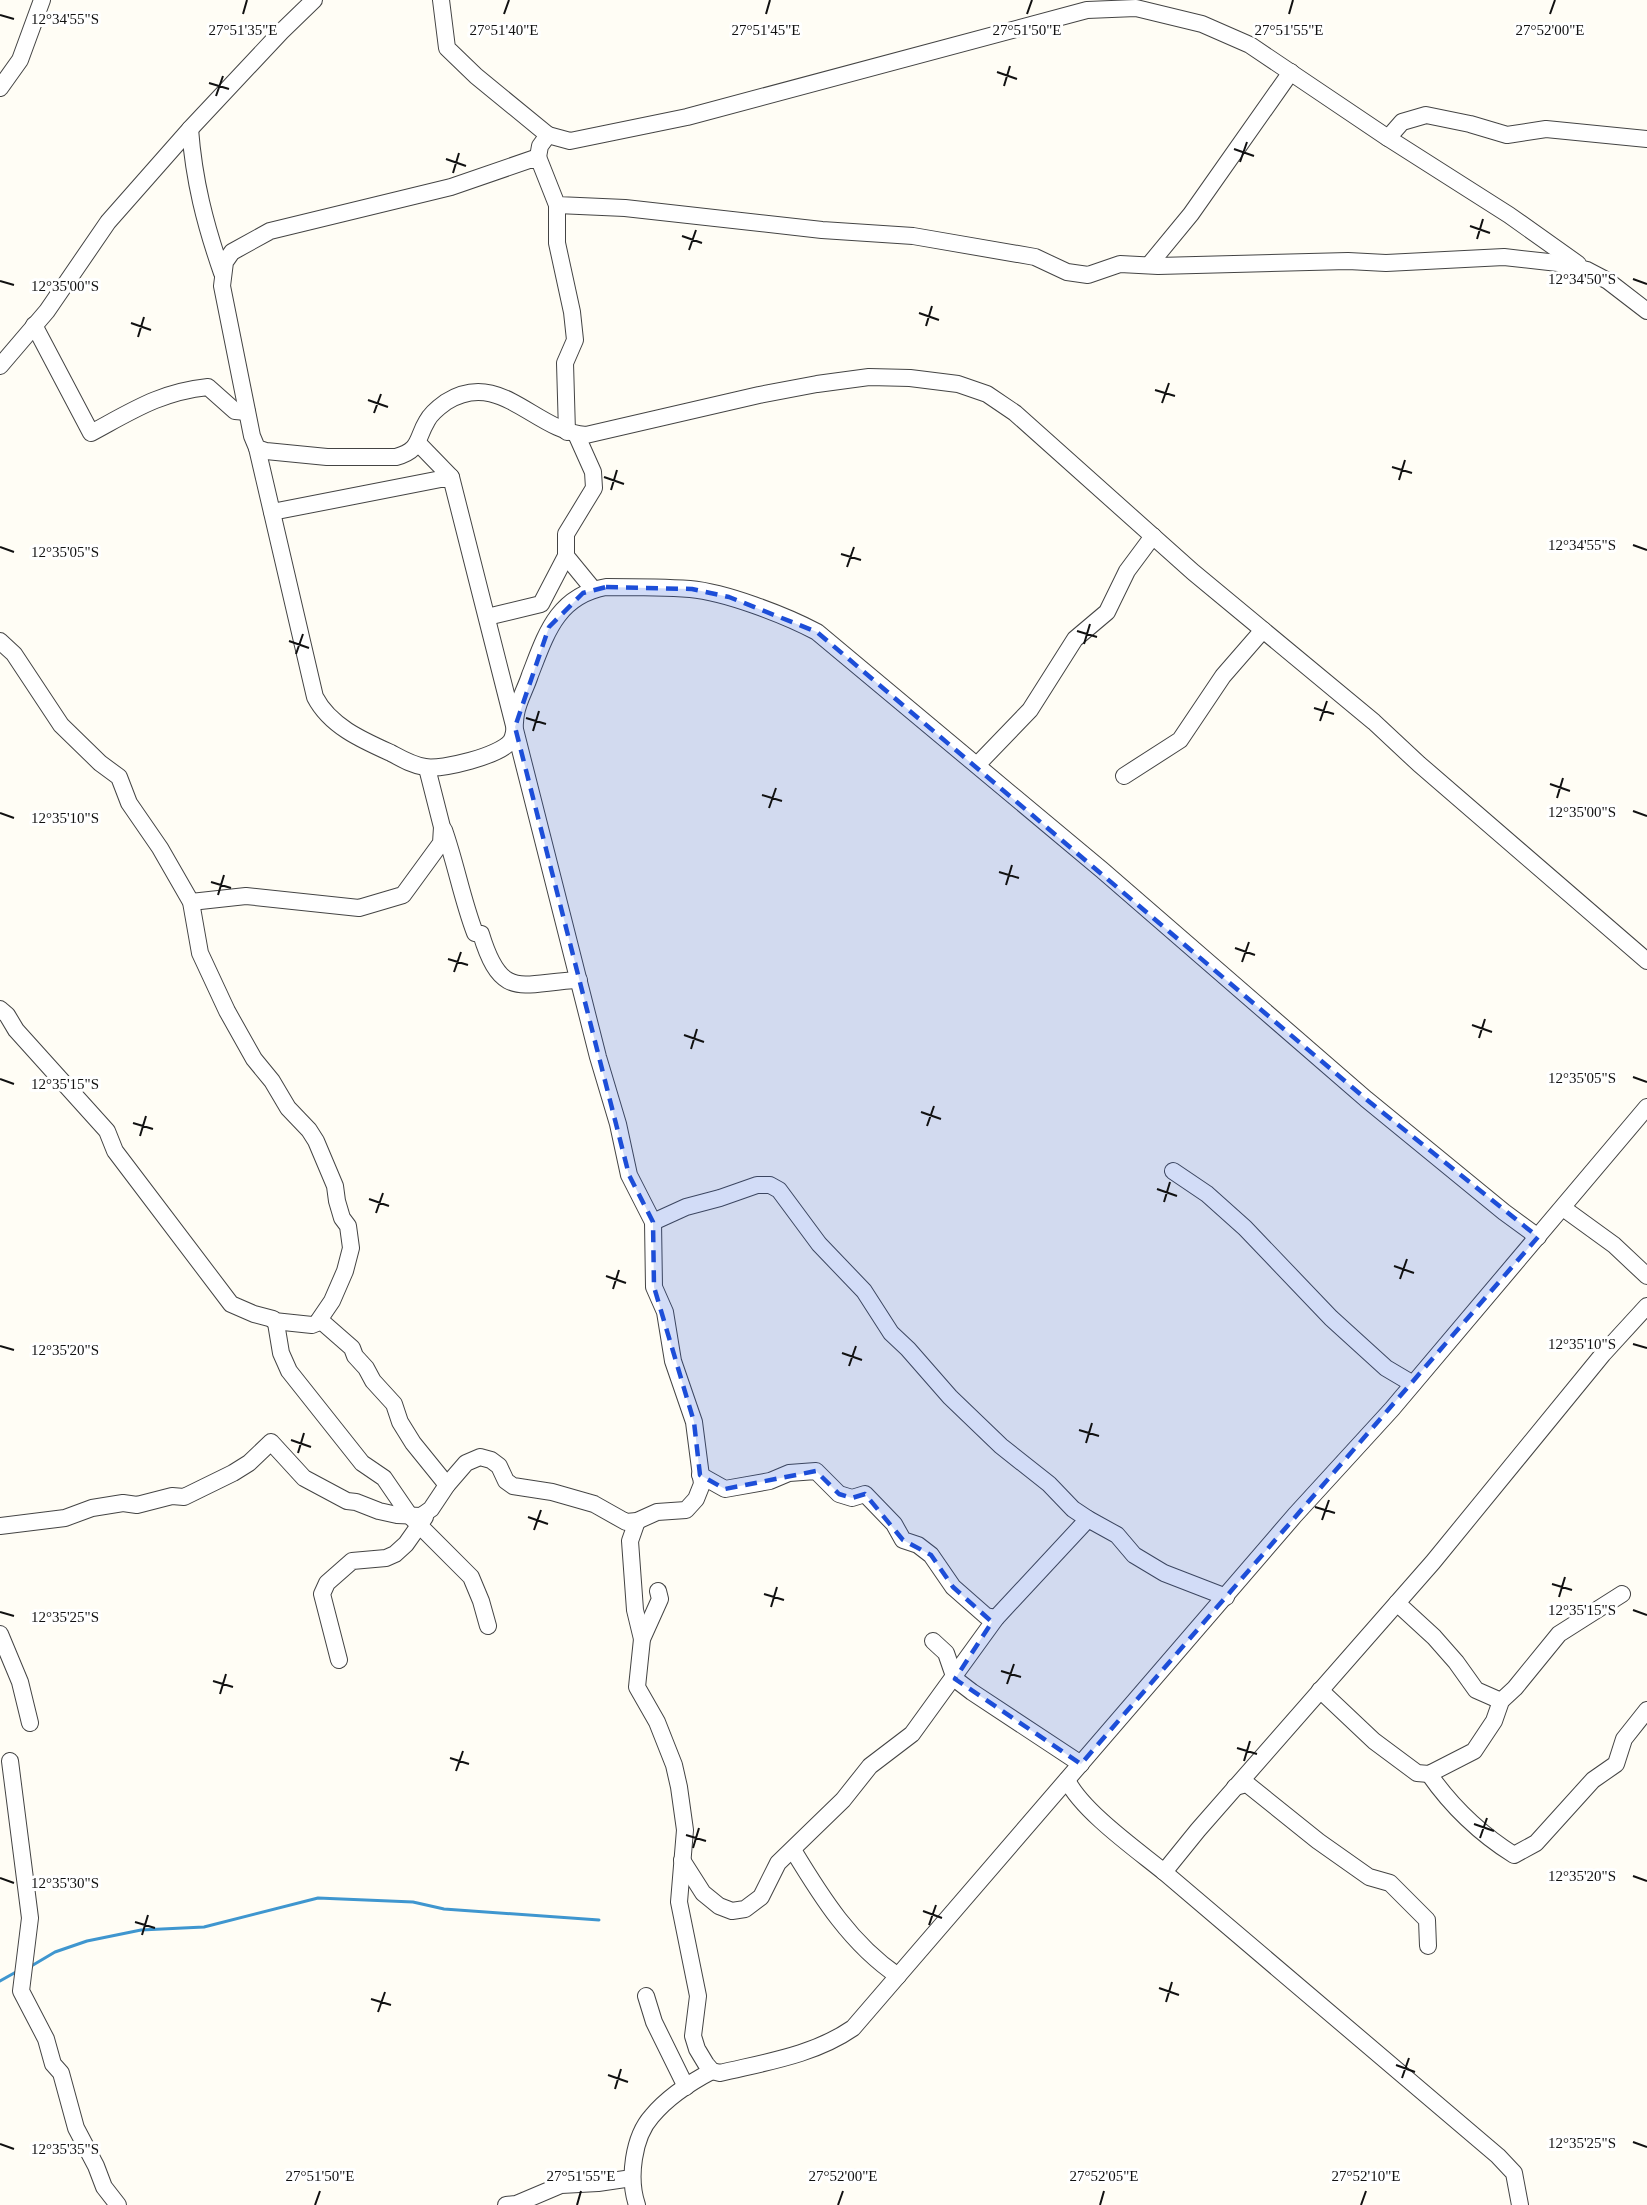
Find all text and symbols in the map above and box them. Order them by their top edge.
text: 12°34'55"S [31,11,99,27]
text: 27°51'35"E [209,22,278,38]
text: 27°51'40"E [470,22,539,38]
text: 27°51'45"E [732,22,801,38]
text: 27°51'50"E [993,22,1062,38]
text: 27°51'55"E [1255,22,1324,38]
text: 27°52'00"E [1516,22,1585,38]
text: 12°34'50"S [1548,271,1616,287]
text: 12°35'00"S [31,278,99,294]
text: 12°34'55"S [1548,537,1616,553]
text: 12°35'05"S [31,544,99,560]
text: 12°35'00"S [1548,804,1616,820]
text: 12°35'10"S [31,810,99,826]
text: 12°35'05"S [1548,1070,1616,1086]
text: 12°35'15"S [31,1076,99,1092]
text: 12°35'10"S [1548,1336,1616,1352]
text: 12°35'20"S [31,1342,99,1358]
text: 12°35'15"S [1548,1602,1616,1618]
text: 12°35'25"S [31,1609,99,1625]
text: 12°35'20"S [1548,1868,1616,1884]
text: 12°35'30"S [31,1875,99,1891]
text: 12°35'25"S [1548,2135,1616,2151]
text: 12°35'35"S [31,2141,99,2157]
text: 27°51'50"E [286,2168,355,2184]
text: 27°51'55"E [547,2168,616,2184]
text: 27°52'00"E [809,2168,878,2184]
text: 27°52'05"E [1070,2168,1139,2184]
text: 27°52'10"E [1332,2168,1401,2184]

